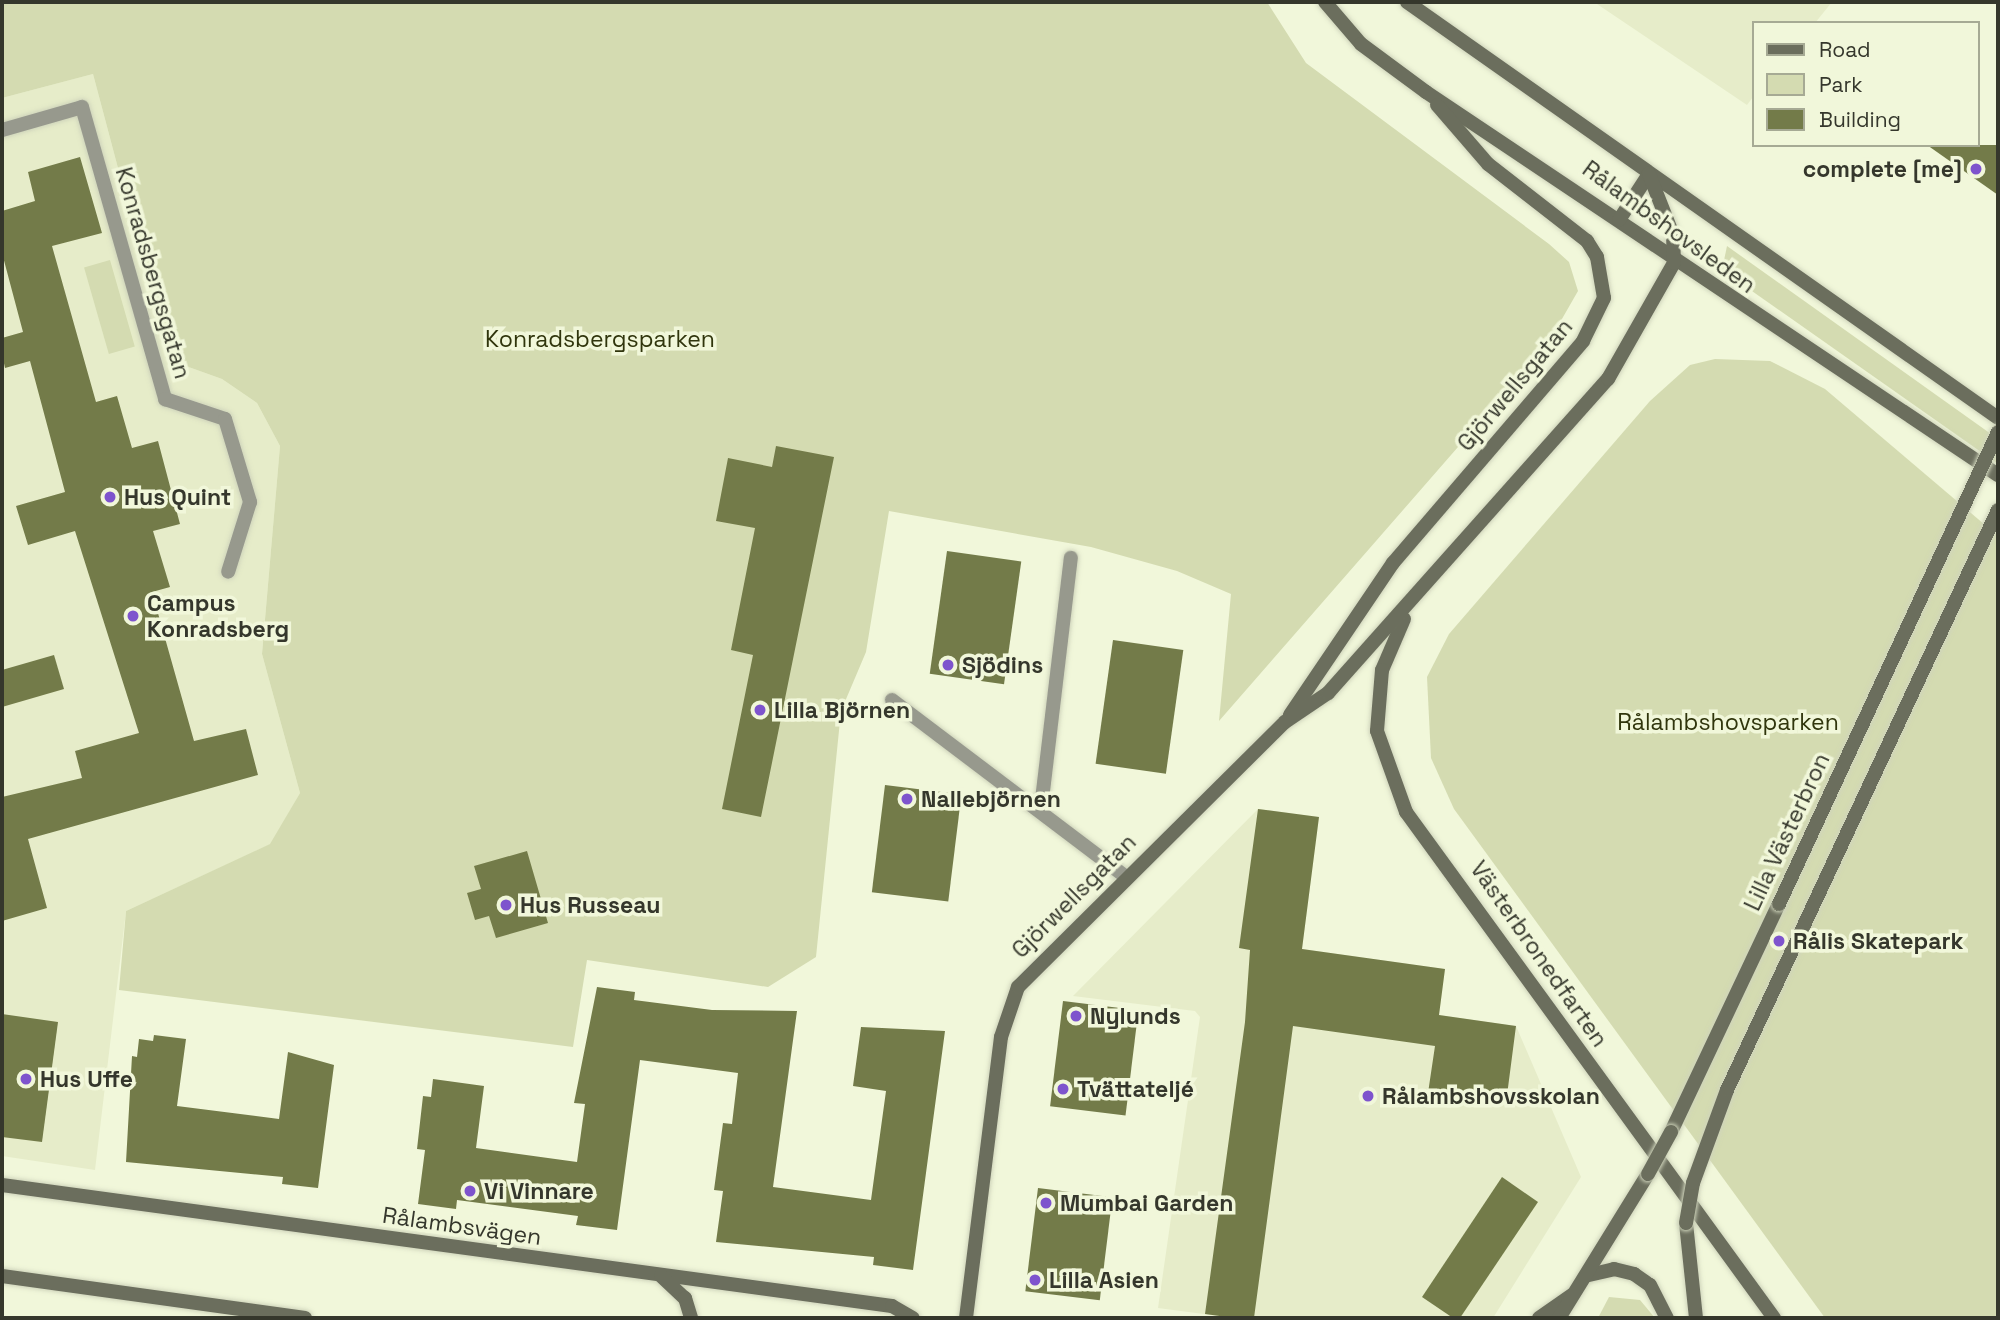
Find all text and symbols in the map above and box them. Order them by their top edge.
legend [1752,21,1979,147]
text: Road [1819,36,1871,63]
text: Park [1819,71,1863,98]
text: Building [1819,106,1901,133]
street label: Rålambshovsleden [1577,155,1761,299]
place label: complete [me] [1803,155,1962,183]
marker: complete [me] [1968,161,1984,177]
street label: Konradsbergsgatan [110,164,196,382]
street label: Gjörwellsgatan [1452,313,1578,457]
park label: Konradsbergsparken [485,325,715,353]
place label: Hus Quint [124,483,231,511]
marker: Hus Quint [102,489,118,505]
place label: Campus Konradsberg [147,589,289,643]
marker: Campus Konradsberg [125,608,141,624]
place label: Sjödins [962,651,1043,679]
marker: Sjödins [940,657,956,673]
place label: Lilla Björnen [774,696,910,724]
marker: Lilla Björnen [752,702,768,718]
park label: Rålambshovsparken [1617,708,1839,736]
street label: Lilla Västerbron [1738,749,1836,915]
place label: Nallebjörnen [921,785,1061,813]
marker: Nallebjörnen [899,791,915,807]
street label: Gjörwellsgatan [1006,828,1142,964]
street label: Västerbronedfarten [1464,856,1614,1052]
place label: Hus Russeau [520,891,660,919]
marker: Hus Russeau [498,897,514,913]
place label: Rålis Skatepark [1793,927,1963,955]
marker: Rålis Skatepark [1771,933,1787,949]
place label: Nylunds [1090,1002,1181,1030]
marker: Nylunds [1068,1008,1084,1024]
place label: Hus Uffe [40,1065,133,1093]
marker: Hus Uffe [18,1071,34,1087]
place label: Tvättateljé [1077,1075,1194,1103]
marker: Tvättateljé [1055,1081,1071,1097]
place label: Rålambshovsskolan [1382,1082,1600,1110]
marker: Rålambshovsskolan [1360,1088,1376,1104]
place label: Vi Vinnare [484,1177,594,1205]
marker: Vi Vinnare [462,1183,478,1199]
place label: Mumbai Garden [1060,1189,1233,1217]
marker: Mumbai Garden [1038,1195,1054,1211]
street label: Rålambsvägen [381,1201,543,1251]
place label: Lilla Asien [1049,1266,1159,1294]
marker: Lilla Asien [1027,1272,1043,1288]

